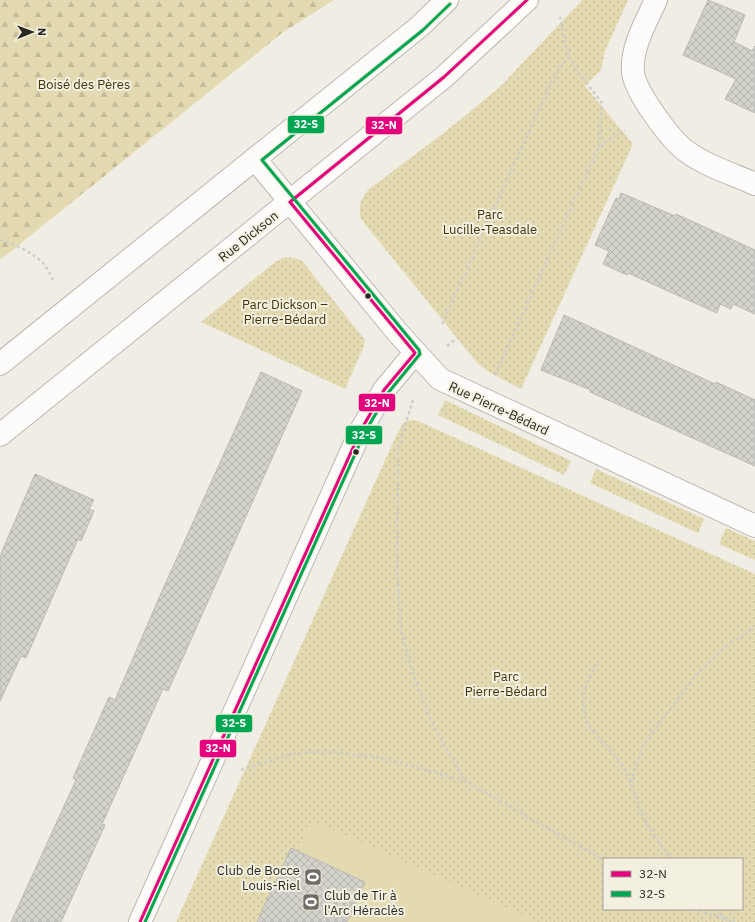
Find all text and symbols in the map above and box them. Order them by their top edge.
north arrow [12,12,52,52]
text: N [35,28,49,36]
park label: Boisé des Pères [38,76,130,93]
line badge: 32-S [287,115,325,134]
line badge: 32-N [365,116,403,135]
text: 32-S [294,117,318,131]
text: 32-N [371,118,397,132]
park label: Parc Lucille-Teasdale [443,206,537,238]
street label: Rue Dickson [215,207,282,266]
unlabelled marker [363,291,373,301]
park label: Parc Dickson – Pierre-Bédard [242,296,328,328]
street label: Rue Pierre-Bédard [446,378,552,439]
line badge: 32-N [358,393,396,412]
text: 32-N [364,396,390,410]
line badge: 32-S [345,425,383,445]
text: 32-S [352,428,376,442]
unlabelled marker [351,447,361,457]
park label: Parc Pierre-Bédard [465,668,547,700]
line badge: 32-S [215,714,253,733]
text: 32-S [222,716,246,730]
line badge: 32-N [199,739,237,758]
text: 32-N [205,741,231,755]
legend [603,858,743,910]
place label: Club de Bocce Louis-Riel [217,862,300,894]
text: 32-N [639,866,667,881]
sports icon: Club de Bocce Louis-Riel [303,867,323,887]
text: 32-S [639,886,665,901]
place label: Club de Tir à l'Arc Héraclès [324,887,404,919]
sports icon: Club de Tir à l'Arc Héraclès [301,892,321,912]

